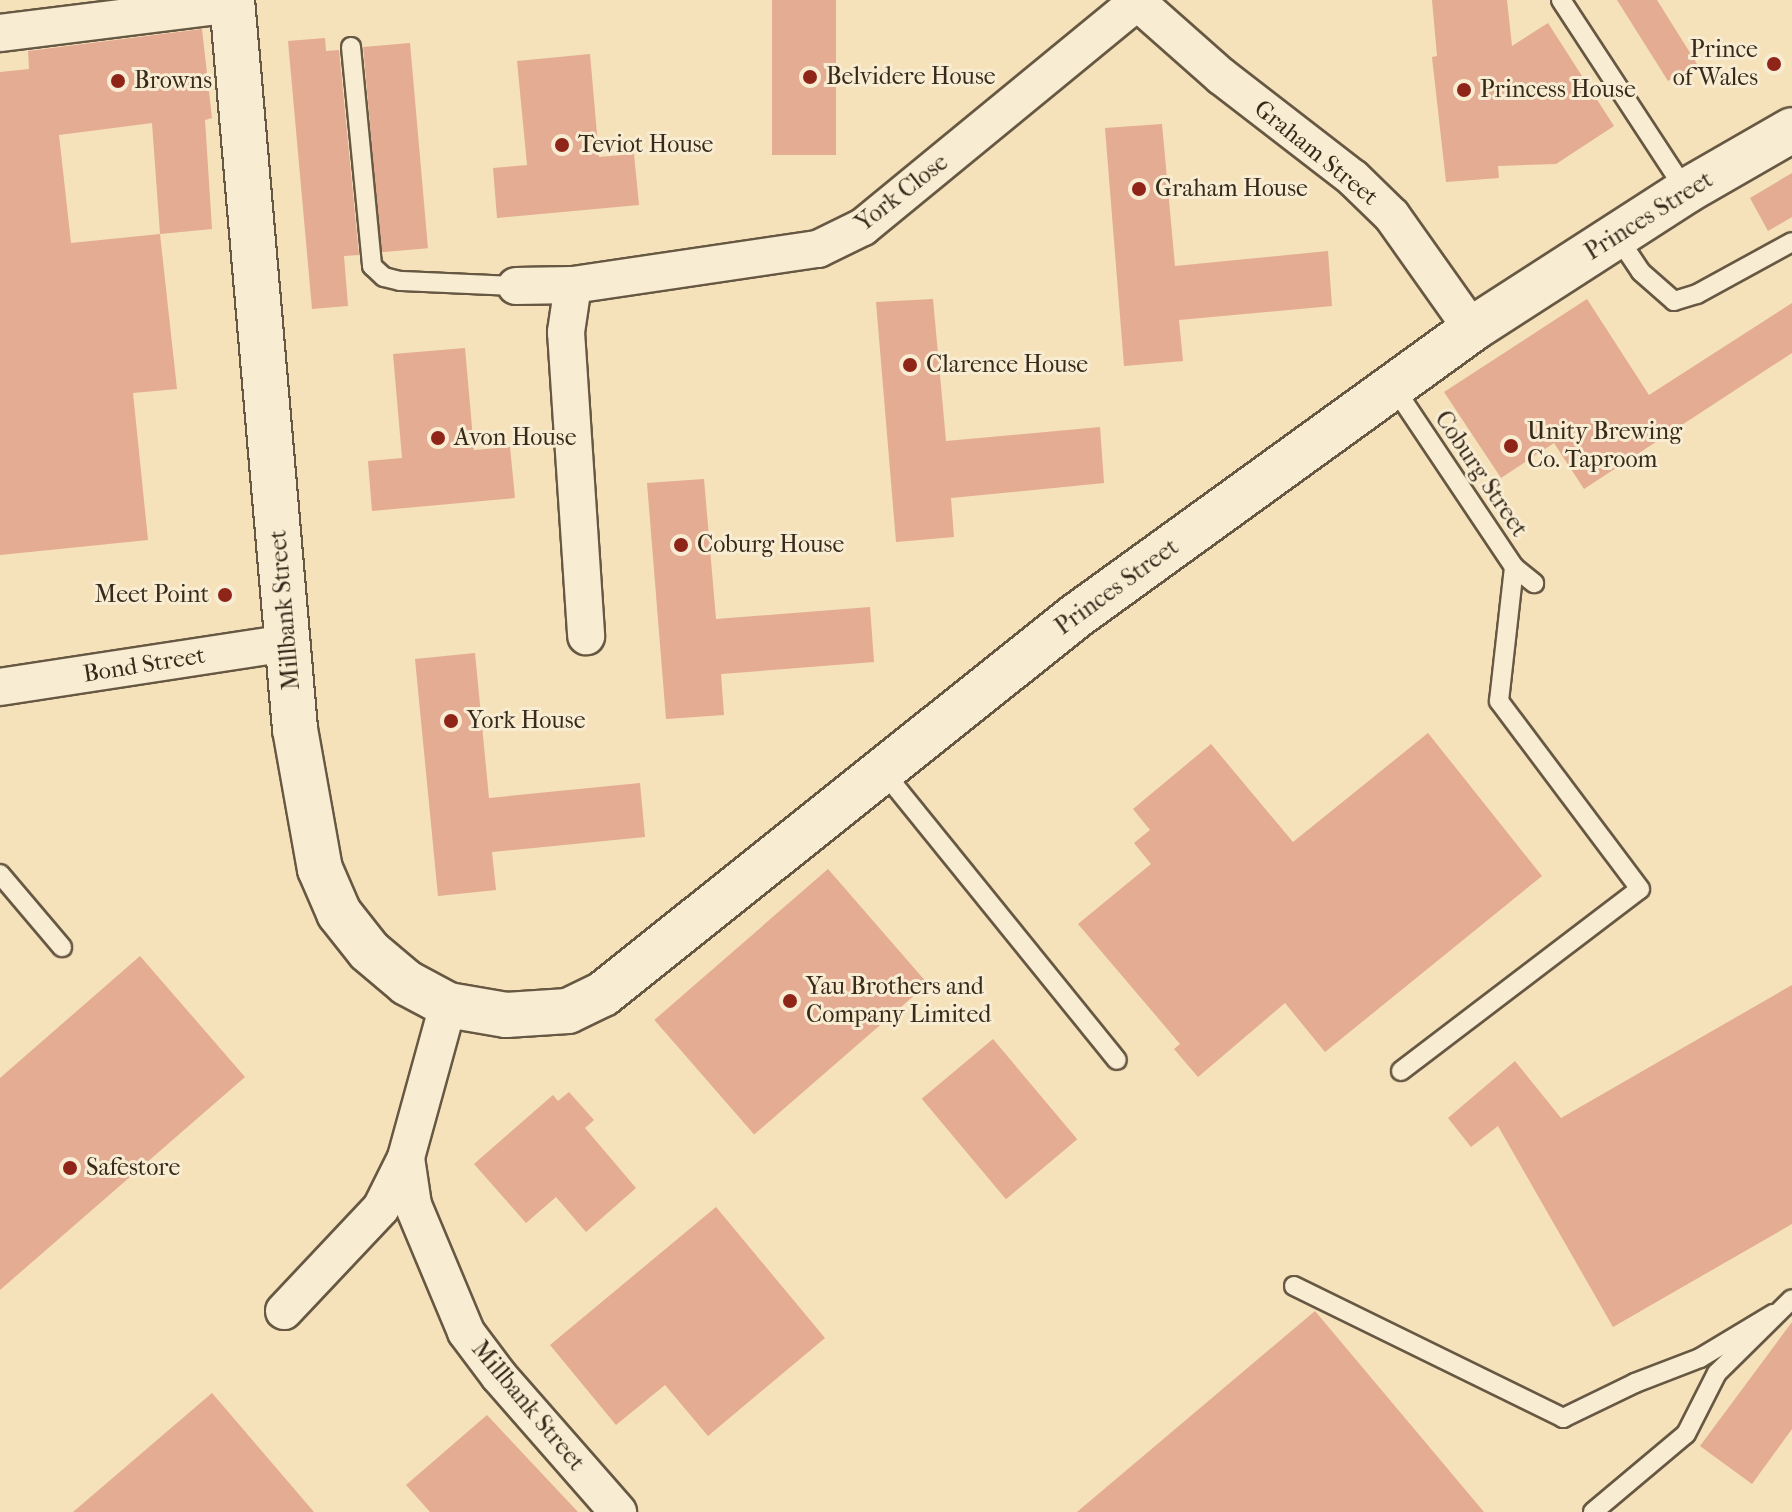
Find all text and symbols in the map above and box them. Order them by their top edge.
place label: Prince of Wales [1673,36,1758,92]
marker: Prince of Wales [1765,55,1783,73]
place label: Belvidere House [826,63,996,91]
place label: Browns [134,67,212,95]
marker: Belvidere House [801,68,819,86]
marker: Browns [109,72,127,90]
place label: Princess House [1480,76,1636,104]
marker: Princess House [1455,81,1473,99]
street label: Graham Street [1248,94,1384,212]
place label: Teviot House [578,131,713,159]
marker: Teviot House [553,136,571,154]
street label: York Close [850,148,954,238]
street label: Princes Street [1580,165,1718,267]
place label: Graham House [1155,175,1308,203]
marker: Graham House [1130,180,1148,198]
place label: Clarence House [926,351,1088,379]
marker: Clarence House [901,356,919,374]
street label: Coburg Street [1428,406,1534,542]
place label: Unity Brewing Co. Taproom [1527,418,1682,474]
place label: Avon House [454,424,577,452]
marker: Avon House [429,429,447,447]
marker: Unity Brewing Co. Taproom [1502,437,1520,455]
street label: Millbank Street [264,529,306,691]
place label: Coburg House [697,531,844,559]
street label: Princes Street [1050,533,1184,641]
marker: Coburg House [672,536,690,554]
place label: Meet Point [95,581,209,609]
marker: Meet Point [216,586,234,604]
street label: Bond Street [81,641,207,689]
place label: York House [467,707,586,735]
marker: York House [442,712,460,730]
place label: Yau Brothers and Company Limited [806,973,991,1029]
marker: Yau Brothers and Company Limited [781,992,799,1010]
place label: Safestore [86,1154,180,1182]
marker: Safestore [61,1159,79,1177]
street label: Millbank Street [465,1335,591,1477]

